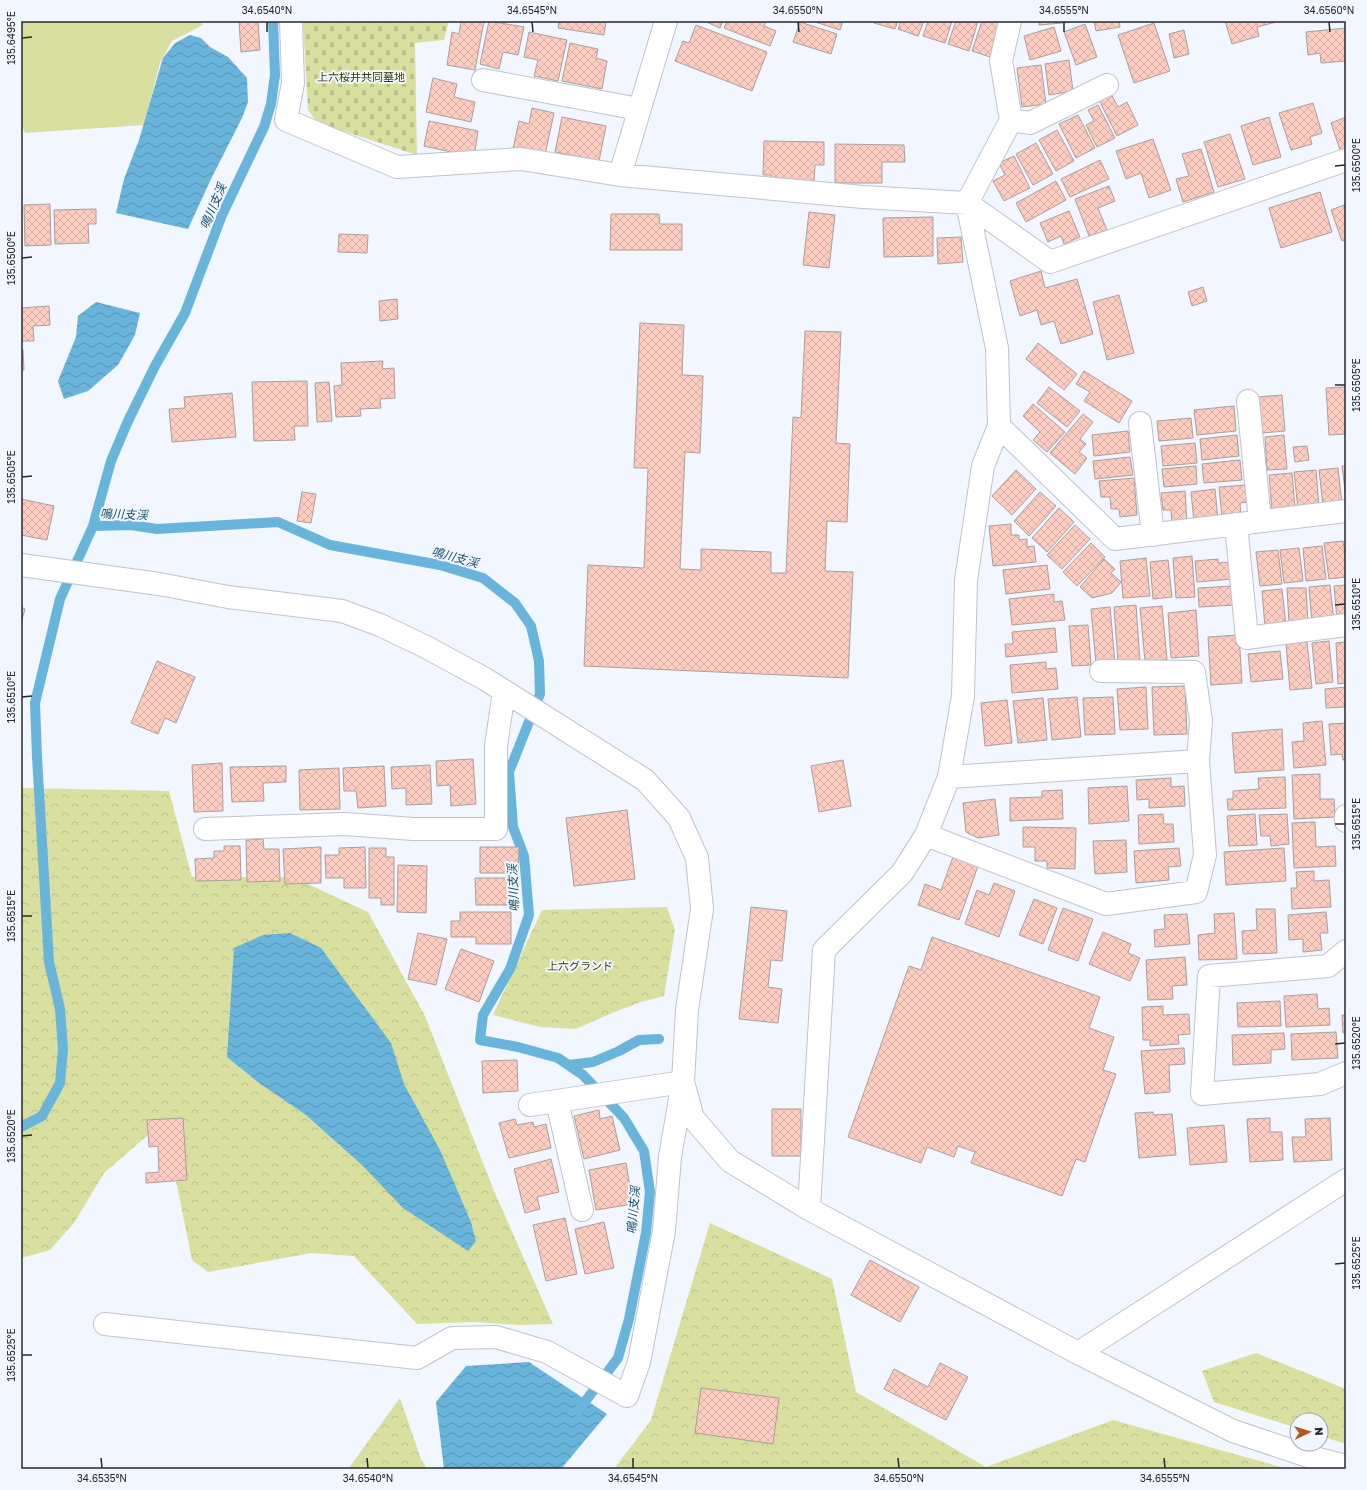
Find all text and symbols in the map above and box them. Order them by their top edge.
text: 34.6540°N [242,4,292,16]
text: 34.6545°N [507,4,557,16]
text: 34.6550°N [773,4,823,16]
text: 34.6555°N [1039,4,1089,16]
text: 34.6560°N [1304,4,1354,16]
text: 135.6495°E [5,11,17,65]
park label: 上六桜井共同墓地 [317,70,405,83]
text: 135.6500°E [1350,138,1362,192]
water label: 鳴川支渓 [197,179,230,231]
text: 135.6500°E [5,231,17,285]
text: 135.6505°E [1350,358,1362,412]
text: 135.6505°E [5,450,17,504]
water label: 鳴川支渓 [100,506,150,522]
water label: 鳴川支渓 [430,544,482,571]
text: 135.6510°E [1350,578,1362,630]
text: 135.6510°E [5,671,17,723]
text: 135.6515°E [1350,798,1362,850]
water label: 鳴川支渓 [504,862,522,912]
text: 135.6515°E [5,890,17,942]
park label: 上六グランド [547,959,613,972]
text: 135.6520°E [1350,1016,1362,1070]
text: 135.6520°E [5,1109,17,1163]
water label: 鳴川支渓 [623,1183,643,1235]
text: 135.6525°E [1350,1237,1362,1289]
text: 135.6525°E [5,1329,17,1381]
north arrow [1289,1412,1329,1452]
text: N [1313,1427,1326,1436]
text: 34.6535°N [77,1472,127,1484]
text: 34.6540°N [343,1472,393,1484]
text: 34.6545°N [608,1472,658,1484]
text: 34.6550°N [874,1472,924,1484]
text: 34.6555°N [1140,1472,1190,1484]

